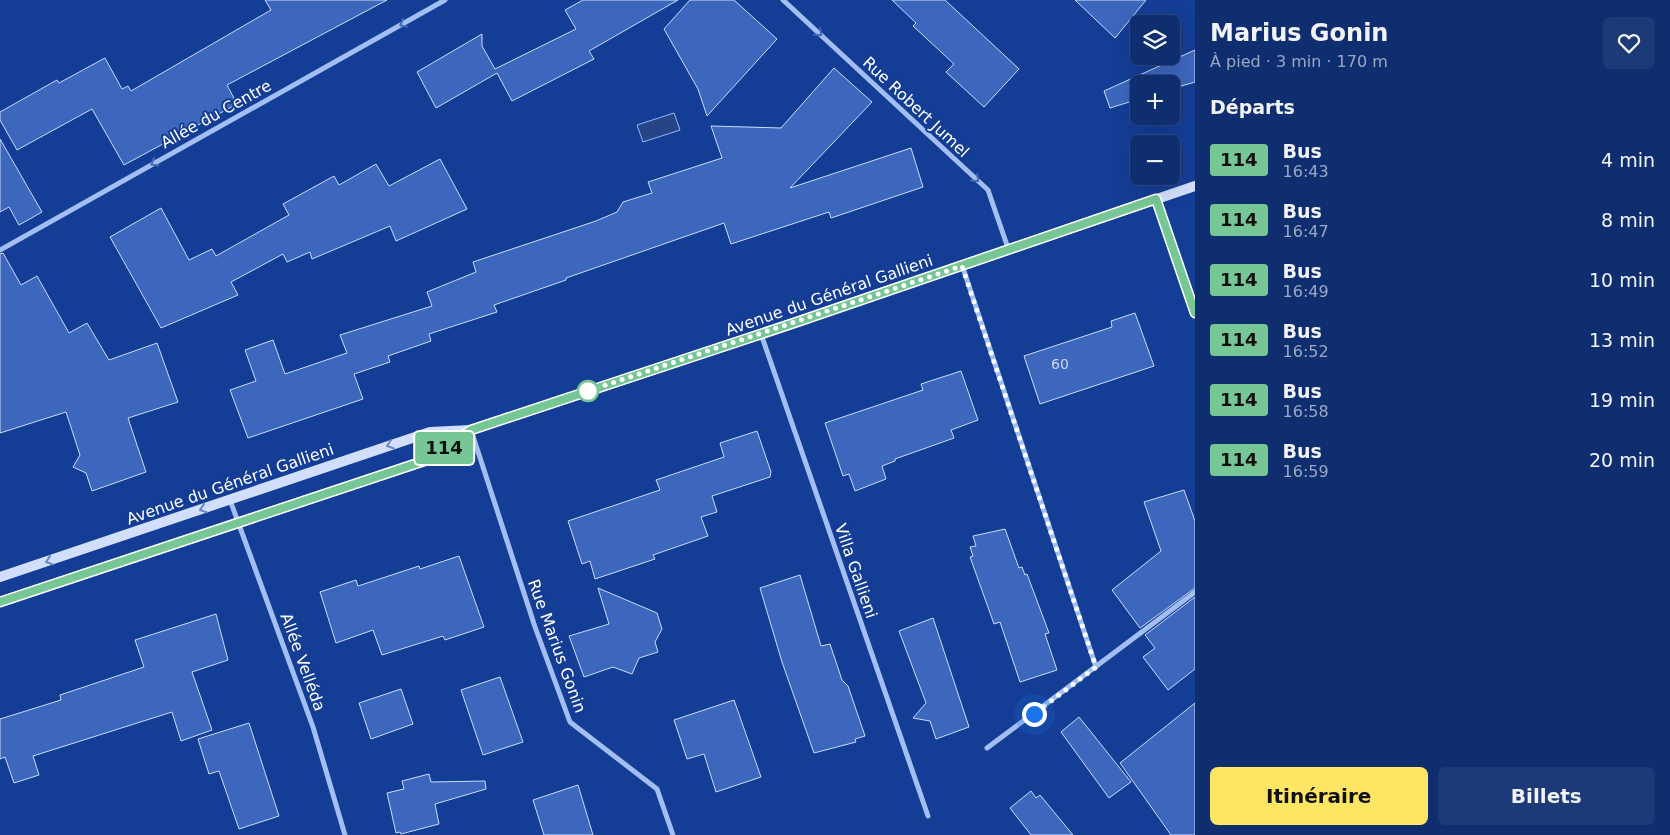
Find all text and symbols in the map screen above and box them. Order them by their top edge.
map controls [1130,15,1180,185]
button: layers [1130,15,1180,65]
button: heart [1603,17,1655,69]
one-way arrow [399,18,408,28]
text: Marius Gonin [1210,19,1388,47]
one-way arrow [813,27,822,36]
text: À pied · 3 min · 170 m [1210,52,1388,71]
street label: Rue Robert Jumel [859,53,973,161]
button: + [1130,75,1180,125]
street label: Allée du Centre [157,76,275,152]
text: Départs [1210,96,1295,118]
button: − [1130,135,1180,185]
text: Bus [1283,140,1322,162]
text: 114 [1220,149,1258,170]
text: 4 min [1601,149,1655,171]
one-way arrow [150,157,159,167]
text: 16:43 [1283,162,1329,181]
one-way arrow [971,173,980,182]
text: Bus [1283,200,1322,222]
text: 114 [1220,209,1258,230]
text: 8 min [1601,209,1655,231]
text: 16:47 [1283,222,1329,241]
street label: Avenue du Général Gallieni [723,251,935,339]
text: Bus [1283,260,1322,282]
text: 114 [1220,269,1258,290]
text: 10 min [1589,269,1655,291]
text: 16:49 [1283,282,1329,301]
text: Bus [1283,320,1322,342]
text: 114 [1220,329,1258,350]
text: 13 min [1589,329,1655,351]
text: 16:52 [1283,342,1329,361]
house number: 60 [1051,356,1069,372]
unlabelled marker [577,380,599,402]
text: Bus [1283,380,1322,402]
text: 114 [1220,389,1258,410]
text: 19 min [1589,389,1655,411]
text: 16:58 [1283,402,1329,421]
line badge: 114 [415,432,473,464]
text: 114 [425,437,463,458]
one-way arrow [386,439,395,449]
street label: Avenue du Général Gallieni [124,440,336,528]
text: Bus [1283,440,1322,462]
text: 114 [1220,449,1258,470]
text: 20 min [1589,449,1655,471]
text: 16:59 [1283,462,1329,481]
one-way arrow [199,504,208,514]
street label: Villa Gallieni [831,521,881,621]
one-way arrow [45,555,54,565]
street label: Rue Marius Gonin [524,577,590,715]
street label: Allée Velléda [276,610,330,714]
your location [1022,702,1047,727]
button: Itinéraire [1210,767,1428,825]
button: Billets [1438,767,1655,825]

